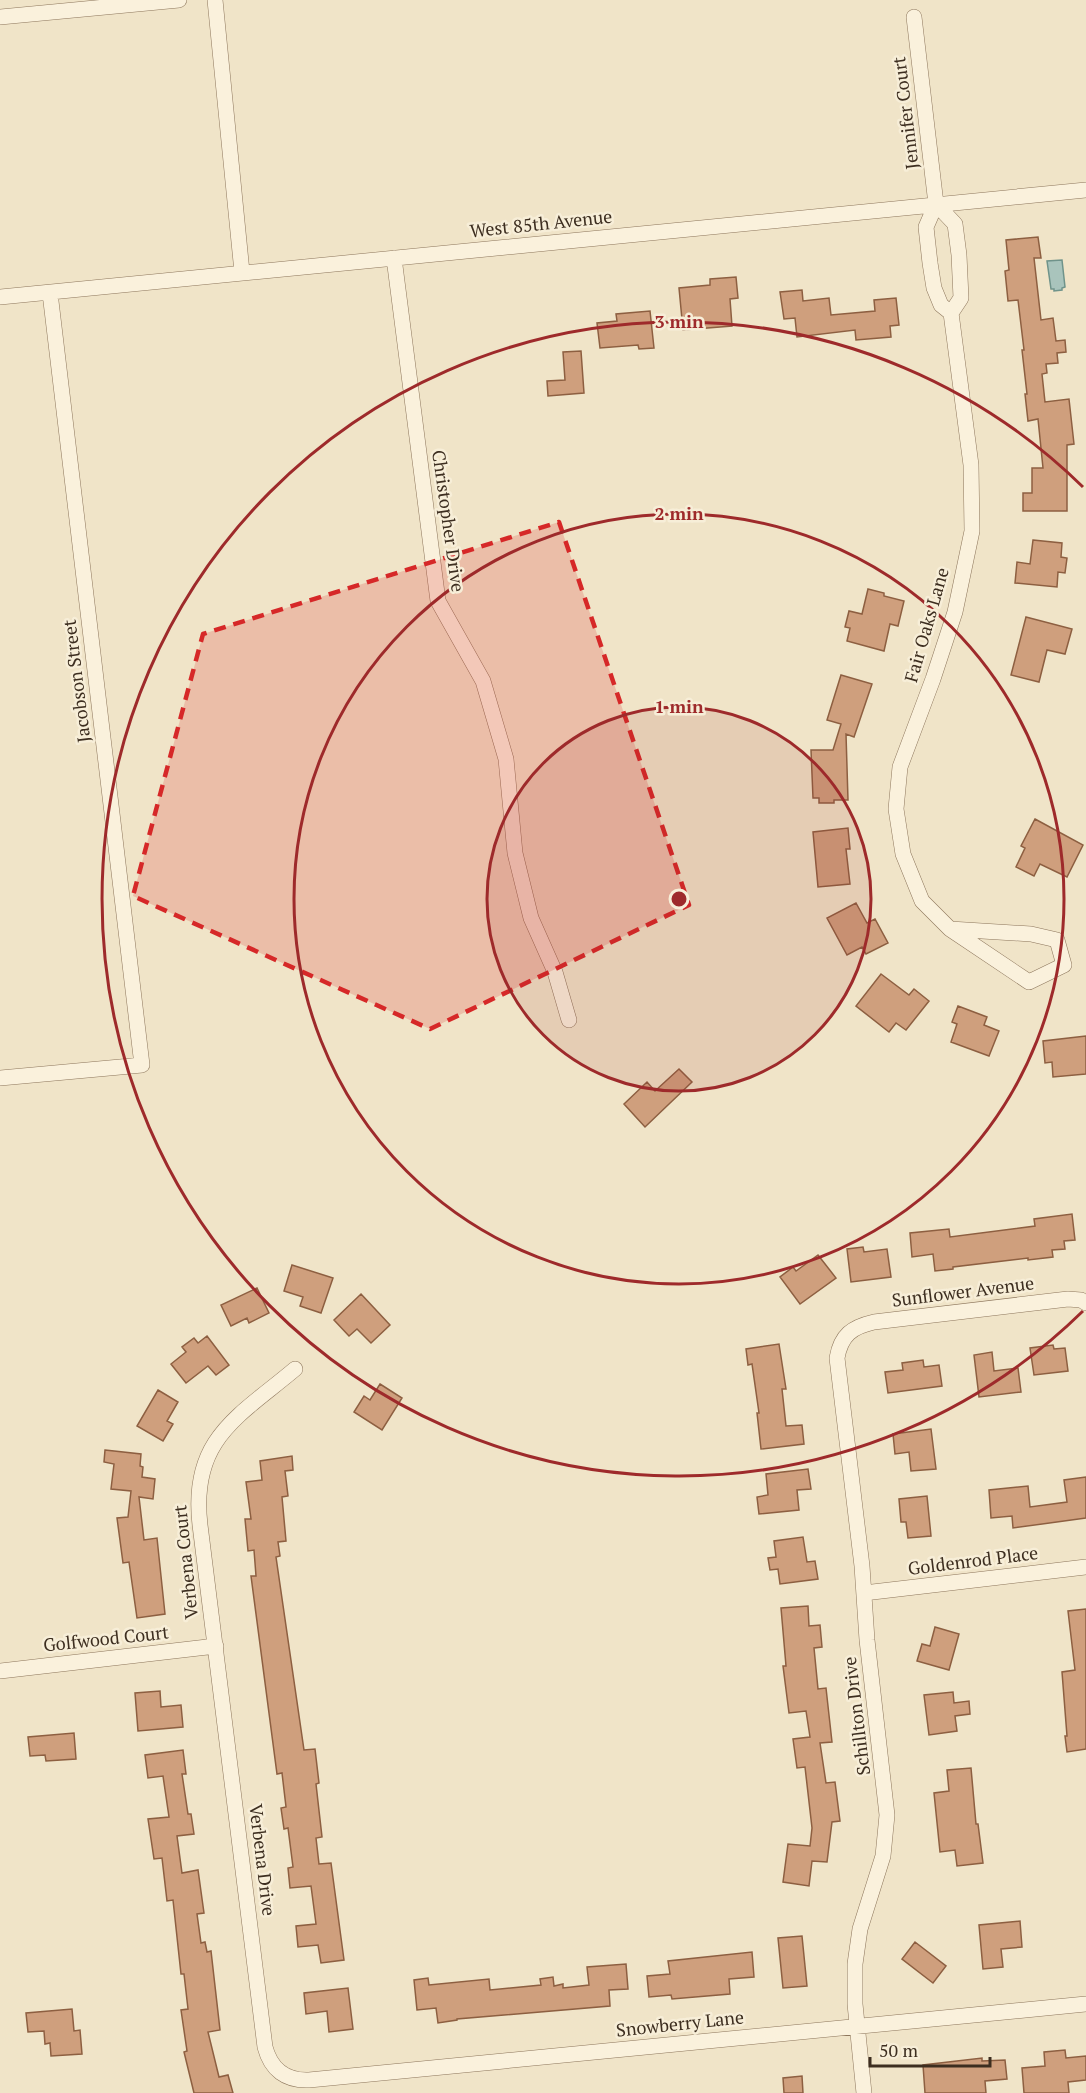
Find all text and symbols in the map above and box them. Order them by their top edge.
street label: Jennifer Court [886,55,924,171]
street label: West 85th Avenue [469,204,613,242]
text: 3 min [654,309,704,333]
street label: Christopher Drive [427,448,471,593]
text: 2 min [654,501,704,525]
street label: Fair Oaks Lane [898,565,954,685]
street label: Jacobson Street [57,618,95,744]
text: 1 min [654,694,704,718]
centre of rings [669,889,689,909]
street label: Sunflower Avenue [890,1270,1035,1312]
street label: Verbena Court [167,1504,203,1620]
street label: Goldenrod Place [906,1540,1039,1580]
street label: Golfwood Court [42,1619,170,1657]
street label: Schillton Drive [837,1655,875,1777]
street label: Verbena Drive [244,1803,282,1917]
street label: Snowberry Lane [615,2004,745,2042]
scale bar [870,2030,990,2068]
text: 50 m [879,2038,919,2062]

